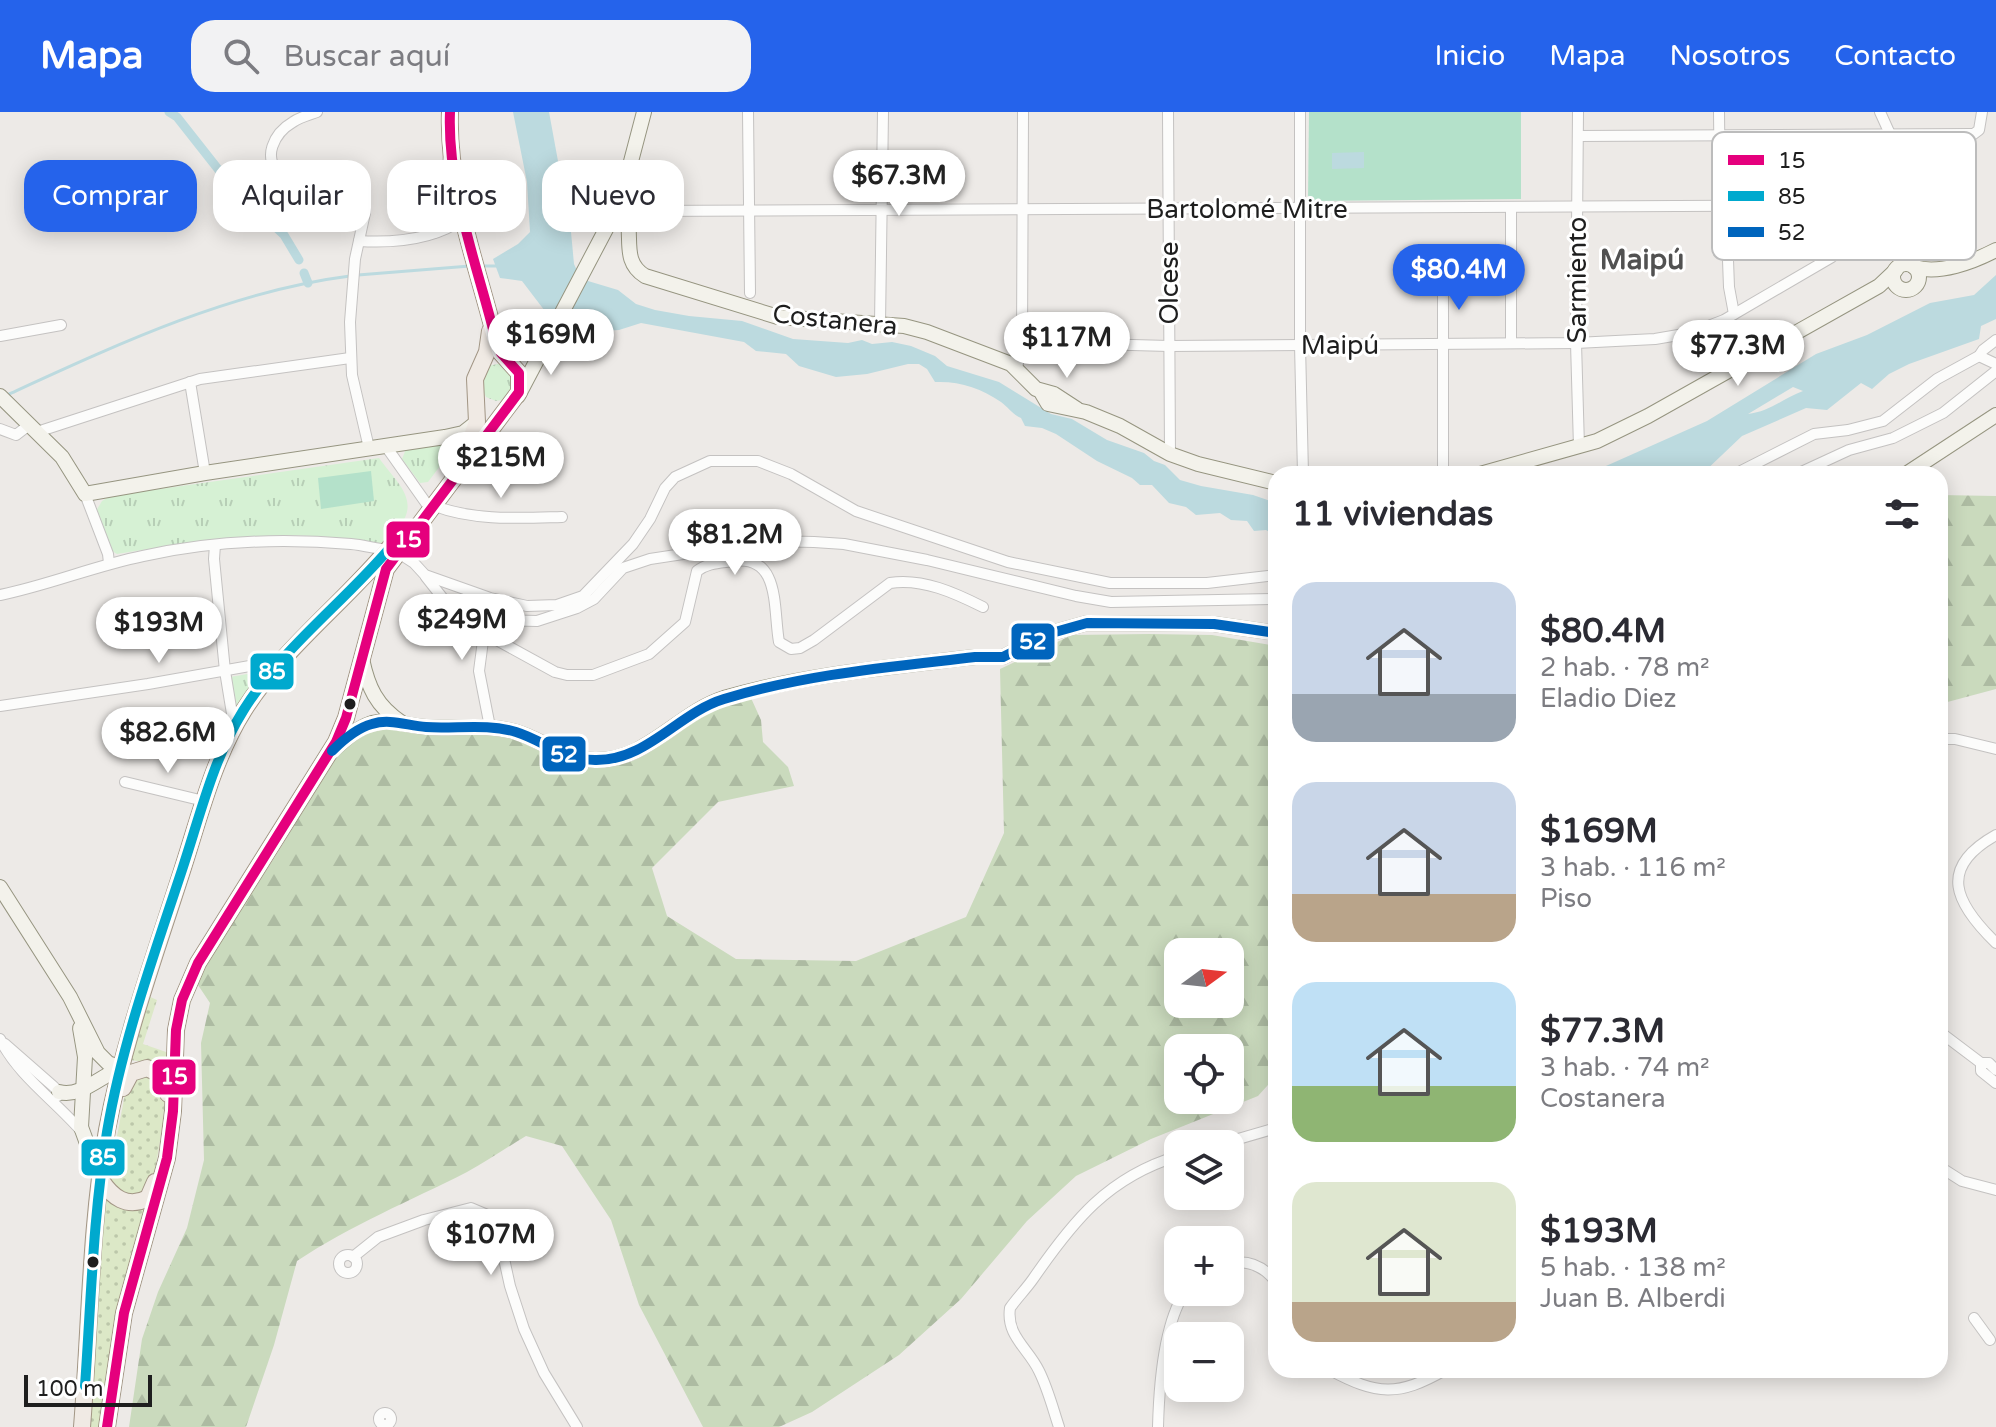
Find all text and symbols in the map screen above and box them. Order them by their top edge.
search box [191,20,751,92]
text: Mapa [40,33,143,79]
icon: search [219,34,263,78]
text: Buscar aquí [283,38,450,75]
text: Inicio [1435,39,1505,73]
text: Mapa [1549,39,1625,73]
text: Nosotros [1669,39,1790,73]
text: Contacto [1834,39,1956,73]
legend [1712,132,1976,260]
text: 15 [1778,148,1806,174]
pin: $67.3M [834,150,964,218]
chip: Comprar [24,160,197,232]
chip: Alquilar [213,160,371,232]
chip: Filtros [387,160,526,232]
chip: Nuevo [542,160,684,232]
text: $67.3M [851,160,947,191]
text: 85 [1778,184,1806,210]
street label: Bartolomé Mitre [1146,194,1348,225]
street label: Sarmiento [1562,217,1593,343]
text: 52 [1778,220,1806,246]
street label: Olcese [1154,241,1185,325]
district label: Maipú [1600,243,1684,277]
pin: $80.4M [1394,244,1524,312]
text: $80.4M [1411,254,1507,285]
street label: Costanera [771,298,899,342]
pin: $169M [495,309,607,377]
pin: $117M [1011,312,1123,380]
text: $169M [506,319,596,350]
pin: $77.3M [1673,320,1803,388]
text: $117M [1022,322,1112,353]
street label: Maipú [1301,330,1379,361]
text: $77.3M [1690,330,1786,361]
pin: $215M [445,432,557,500]
text: $215M [456,442,546,473]
icon: filters [1880,492,1924,536]
text: 11 viviendas [1292,494,1493,535]
pin: $81.2M [670,509,800,577]
text: $81.2M [687,519,783,550]
line badge: 15 [385,520,431,559]
text: 15 [394,527,422,553]
pin: $249M [406,594,518,662]
pin: $193M [103,597,215,665]
text: $249M [417,604,507,635]
text: $193M [114,607,204,638]
text: $80.4M [1540,611,1666,652]
icon: home [1356,614,1452,710]
line badge: 52 [1010,622,1056,661]
text: 52 [1019,629,1047,655]
line badge: 85 [249,652,295,691]
text: 2 hab. · 78 m² [1540,652,1710,683]
text: 85 [258,659,286,685]
text: Eladio Diez [1540,683,1677,714]
unlabelled marker [342,696,358,712]
pin: $82.6M [103,707,233,775]
text: $82.6M [120,717,216,748]
line badge: 52 [541,735,587,773]
text: 52 [550,742,578,768]
text: $169M [1540,811,1658,852]
icon: home [1356,814,1452,910]
text: 3 hab. · 116 m² [1540,852,1726,883]
text: Piso [1540,883,1592,914]
north arrow [1164,938,1244,1018]
map controls [1164,938,1244,1402]
text: $77.3M [1540,1011,1665,1052]
icon: home [1356,1014,1452,1110]
button: locate [1164,1034,1244,1114]
text: 3 hab. · 74 m² [1540,1052,1710,1083]
line badge: 15 [151,1058,197,1096]
text: 15 [160,1064,188,1090]
text: Costanera [1540,1083,1666,1114]
button: layers [1164,1130,1244,1210]
line badge: 85 [80,1138,126,1177]
text: 85 [89,1145,117,1171]
pin: $107M [435,1209,547,1277]
text: $193M [1540,1211,1658,1252]
icon: home [1356,1214,1452,1310]
text: $107M [446,1219,536,1250]
button: + [1164,1226,1244,1306]
text: 5 hab. · 138 m² [1540,1252,1726,1283]
unlabelled marker [85,1254,101,1270]
text: Juan B. Alberdi [1540,1283,1726,1314]
button: − [1164,1322,1244,1402]
scale bar [24,1371,152,1407]
text: 100 m [36,1376,103,1402]

